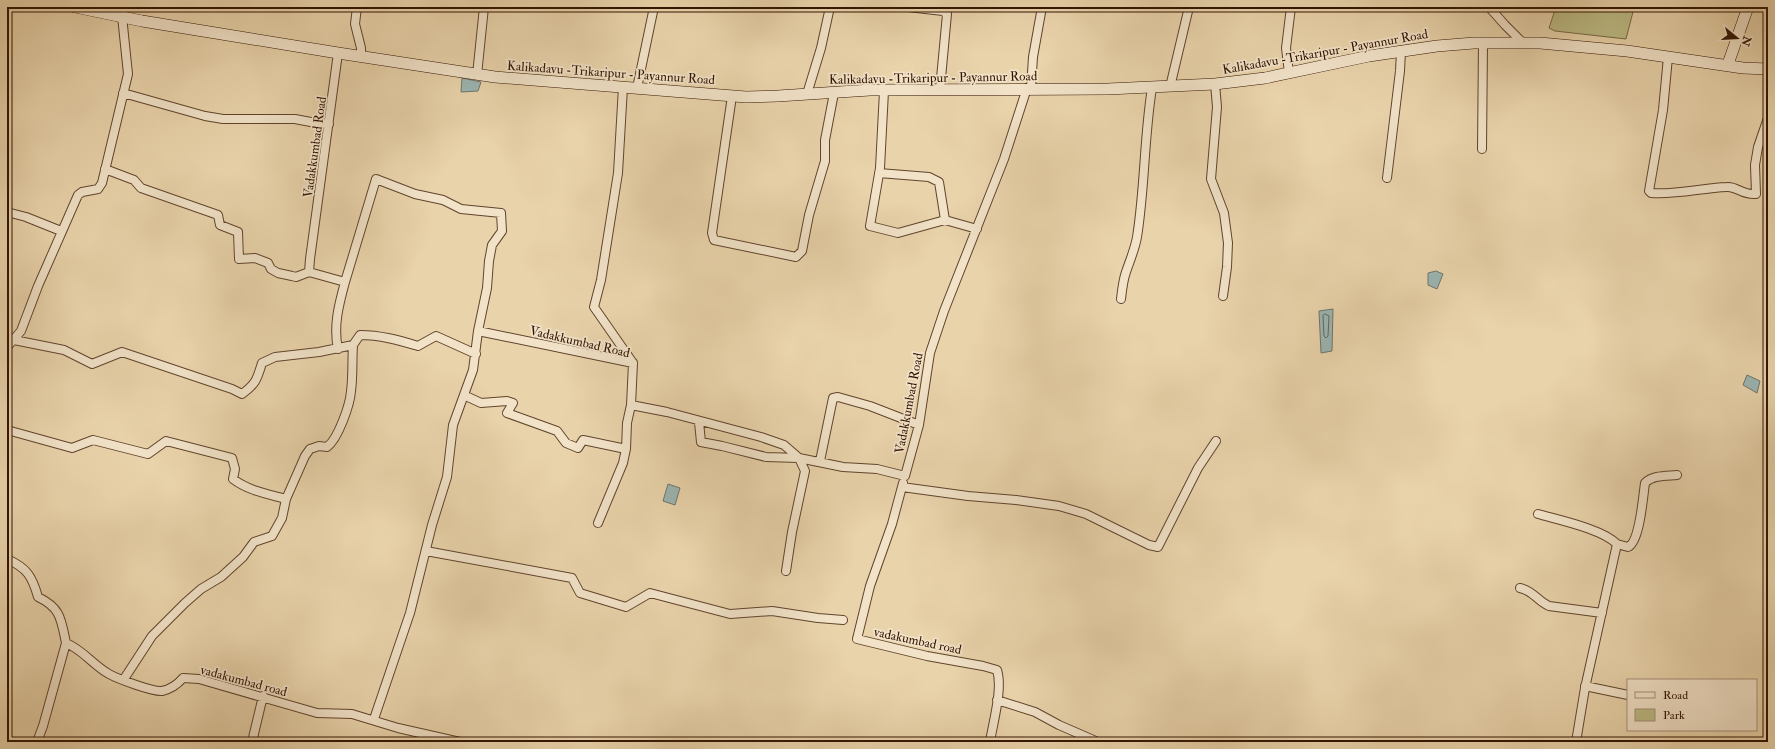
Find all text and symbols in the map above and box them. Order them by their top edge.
north arrow [1717,18,1757,58]
street label: Kalikadavu -Trikaripur - Payannur Road [1221,26,1430,79]
text: N [1738,33,1754,49]
street label: Kalikadavu -Trikaripur - Payannur Road [506,58,716,89]
street label: Kalikadavu -Trikaripur - Payannur Road [829,68,1038,89]
street label: Vadakkumbad Road [300,95,330,199]
street label: Vadakkumbad Road [528,323,632,361]
street label: Vadakkumbad Road [891,351,927,455]
street label: vadakumbad road [872,624,964,658]
street label: vadakumbad road [198,661,289,700]
legend [1627,679,1757,731]
text: Road [1663,688,1688,703]
text: Park [1663,708,1685,723]

